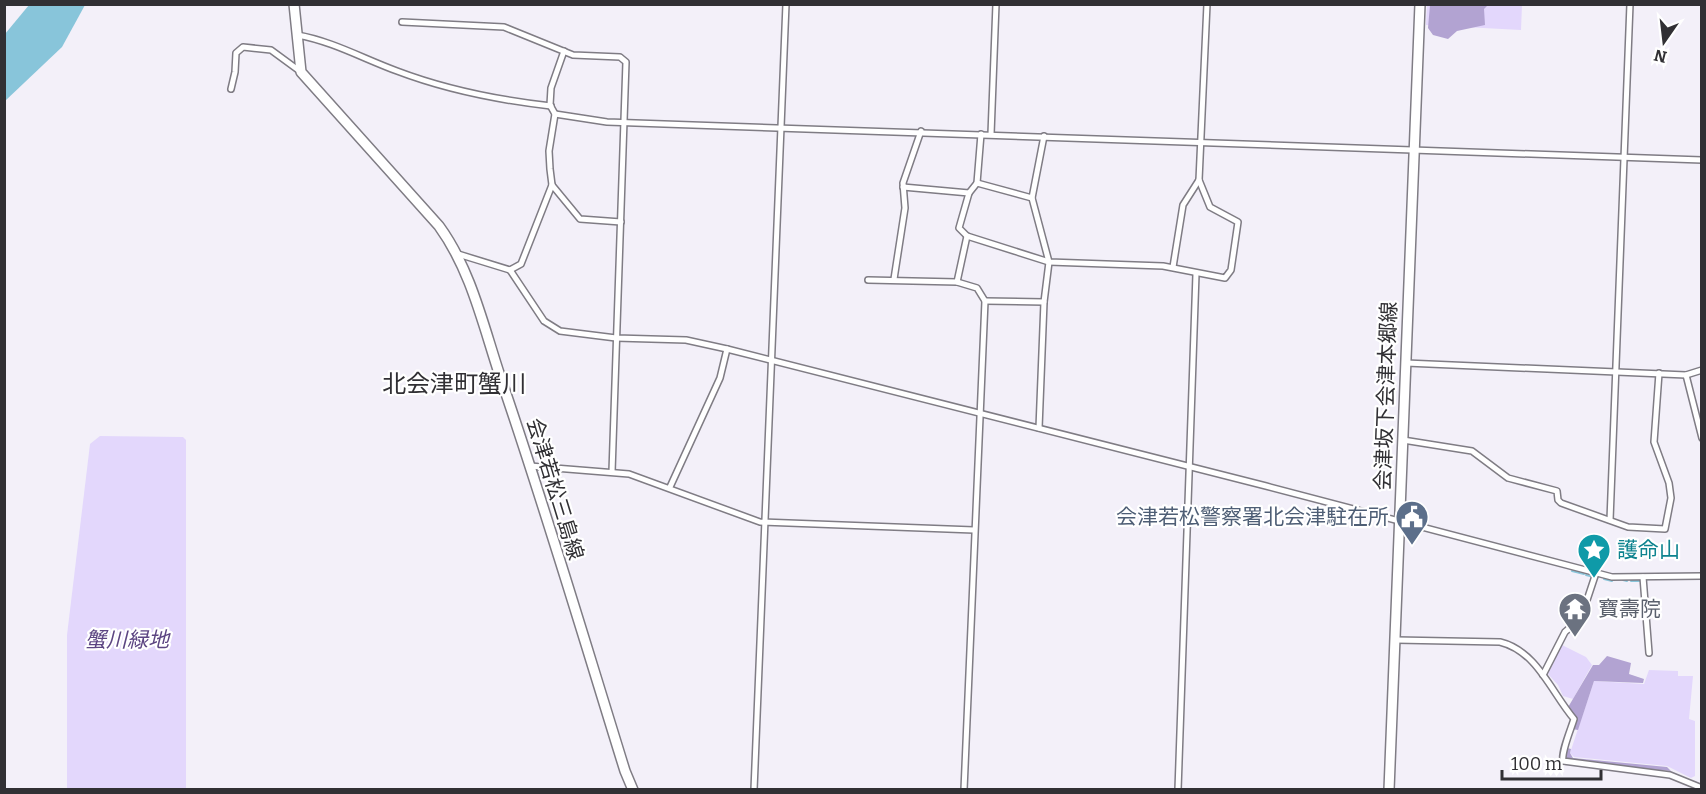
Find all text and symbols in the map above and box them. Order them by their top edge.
north arrow [1634,12,1694,72]
text: N [1652,45,1669,67]
street label: 会津坂下会津本郷線 [1370,301,1402,491]
district label: 北会津町蟹川 [382,370,526,398]
street label: 会津若松三島線 [521,415,589,563]
public building icon: 会津若松警察署北会津駐在所 [1394,499,1430,546]
place label: 会津若松警察署北会津駐在所 [1116,504,1389,530]
place icon: 護命山 [1576,532,1612,579]
place label: 護命山 [1617,537,1680,563]
temple icon: 寶壽院 [1557,591,1593,638]
place label: 寶壽院 [1598,596,1661,622]
park label: 蟹川緑地 [85,627,171,653]
scale bar [1502,743,1601,781]
text: 100 m [1511,753,1562,775]

